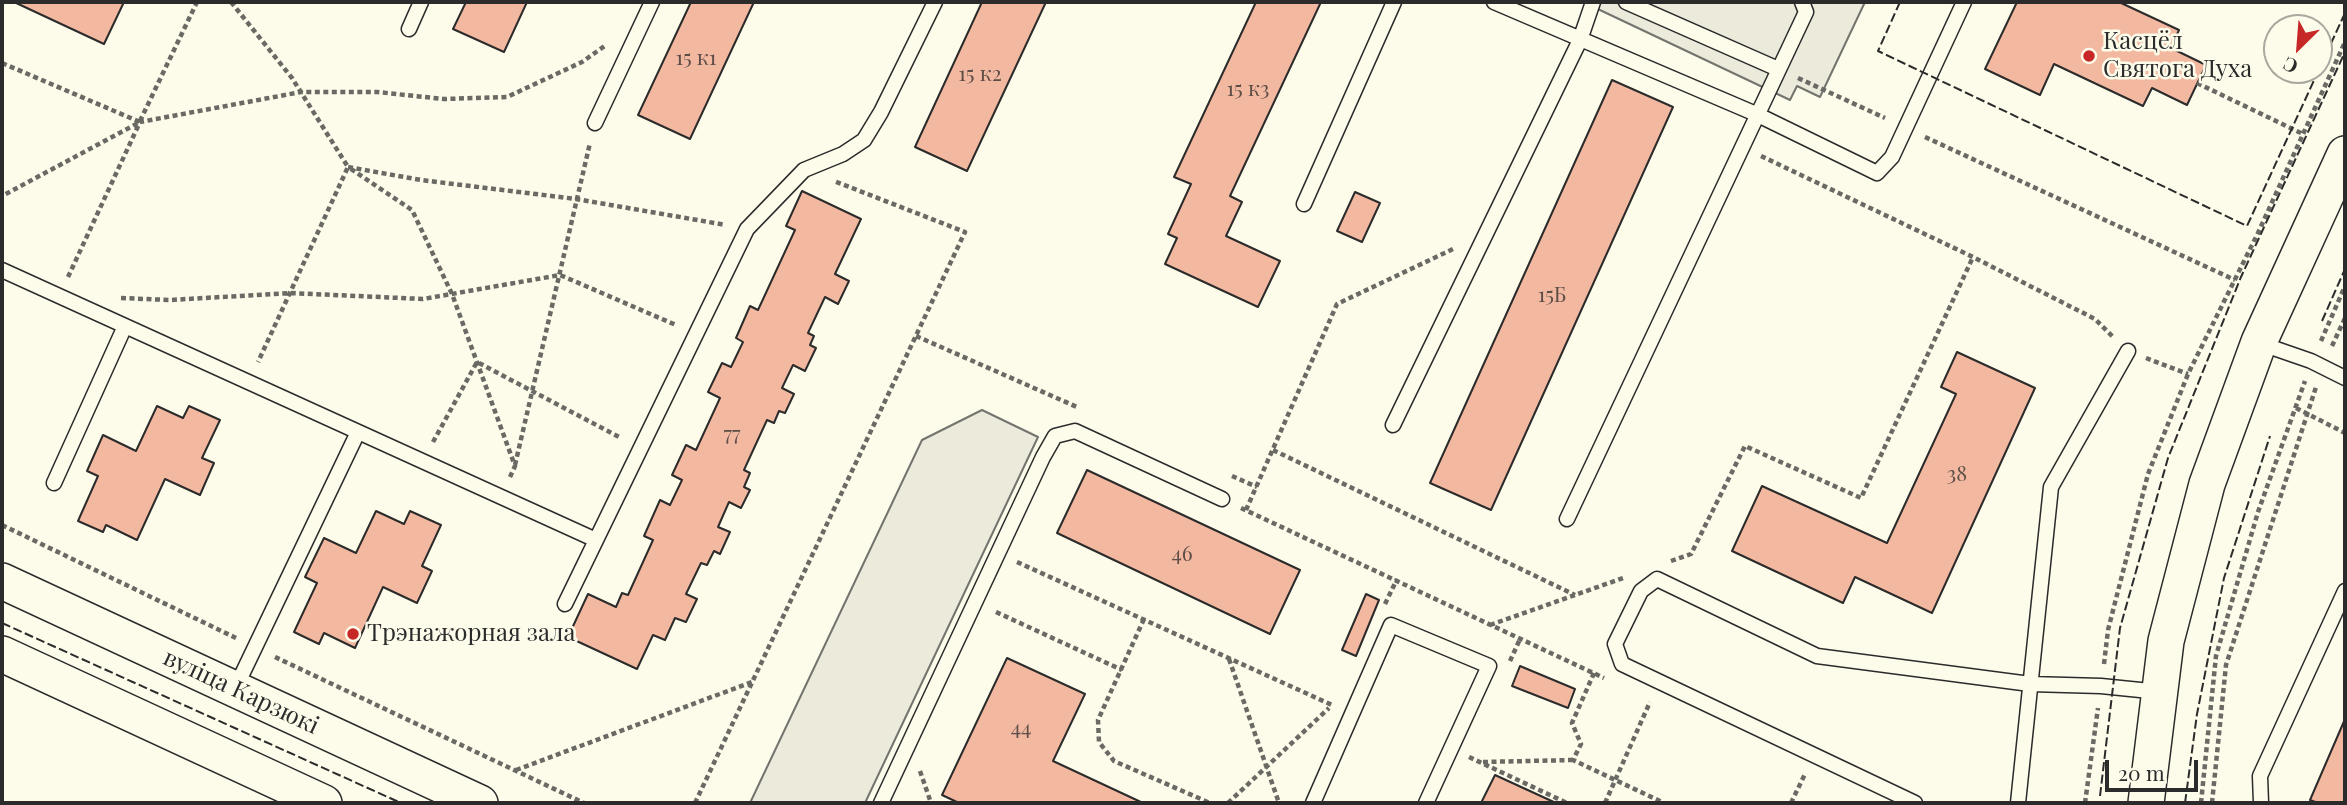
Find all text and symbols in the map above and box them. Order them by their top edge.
north arrow [2263,14,2333,84]
place label: Касцёл Святога Духа [2103,28,2252,84]
house number: 15 к1 [675,45,717,71]
marker: Касцёл Святога Духа [2081,48,2097,64]
text: С [2278,52,2302,81]
house number: 15 к2 [958,61,1002,87]
house number: 15 к3 [1227,76,1269,102]
house number: 15Б [1538,282,1566,308]
house number: 77 [723,421,741,447]
house number: 38 [1947,461,1967,487]
house number: 46 [1171,541,1193,567]
place label: Трэнажорная зала [367,620,575,648]
marker: Трэнажорная зала [345,626,361,642]
street label: вуліца Карзюкі [159,643,323,741]
house number: 44 [1011,715,1031,741]
scale bar [2109,746,2202,790]
text: 20 m [2118,758,2165,786]

